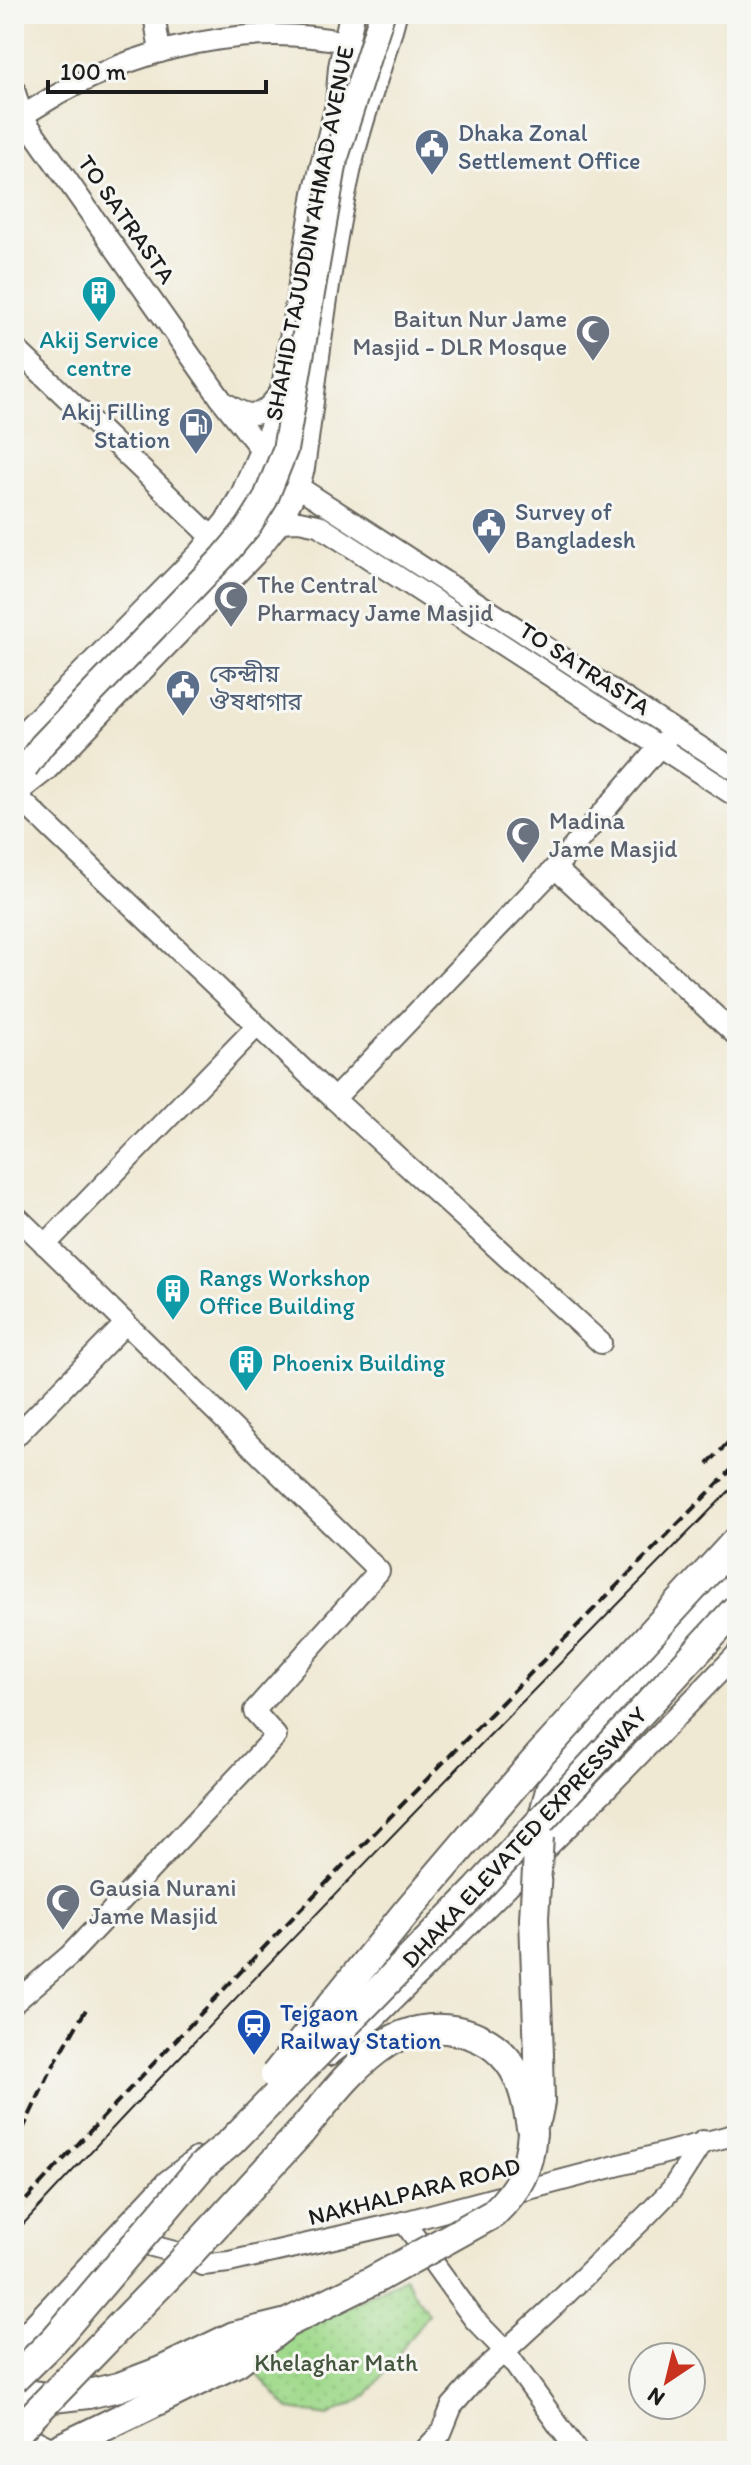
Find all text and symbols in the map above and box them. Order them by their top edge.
street label: SHAHID TAJUDDIN AHMAD AVENUE [258,43,360,423]
scale bar [48,44,266,94]
text: 100 m [60,57,126,86]
place label: Dhaka Zonal Settlement Office [458,118,641,175]
public building icon: Dhaka Zonal Settlement Office [413,127,451,177]
street label: TO SATRASTA [72,149,182,289]
building icon: Akij Service centre [80,274,118,324]
place label: Baitun Nur Jame Masjid - DLR Mosque [352,304,567,361]
mosque icon: Baitun Nur Jame Masjid - DLR Mosque [574,313,612,363]
place label: Akij Service centre [39,325,159,382]
place label: Akij Filling Station [62,397,171,454]
fuel station icon: Akij Filling Station [177,406,215,456]
place label: Survey of Bangladesh [515,497,636,554]
public building icon: Survey of Bangladesh [470,506,508,556]
place label: The Central Pharmacy Jame Masjid [257,570,493,627]
mosque icon: The Central Pharmacy Jame Masjid [212,579,250,629]
street label: TO SATRASTA [514,615,656,721]
place label: কেন্দ্রীয় ঔষধাগার [209,659,303,716]
public building icon: কেন্দ্রীয় ঔষধাগার [164,668,202,718]
place label: Madina Jame Masjid [549,806,678,863]
mosque icon: Madina Jame Masjid [504,815,542,865]
place label: Rangs Workshop Office Building [199,1263,370,1320]
building icon: Rangs Workshop Office Building [154,1272,192,1322]
building icon: Phoenix Building [227,1343,265,1393]
place label: Phoenix Building [272,1348,446,1377]
street label: DHAKA ELEVATED EXPRESSWAY [395,1700,653,1974]
place label: Gausia Nurani Jame Masjid [89,1873,236,1930]
mosque icon: Gausia Nurani Jame Masjid [44,1882,82,1932]
place label: Tejgaon Railway Station [280,1998,442,2055]
station icon: Tejgaon Railway Station [235,2007,273,2057]
street label: NAKHALPARA ROAD [305,2151,523,2231]
north arrow [627,2341,707,2421]
park label: Khelaghar Math [254,2348,418,2377]
text: N [642,2382,670,2412]

